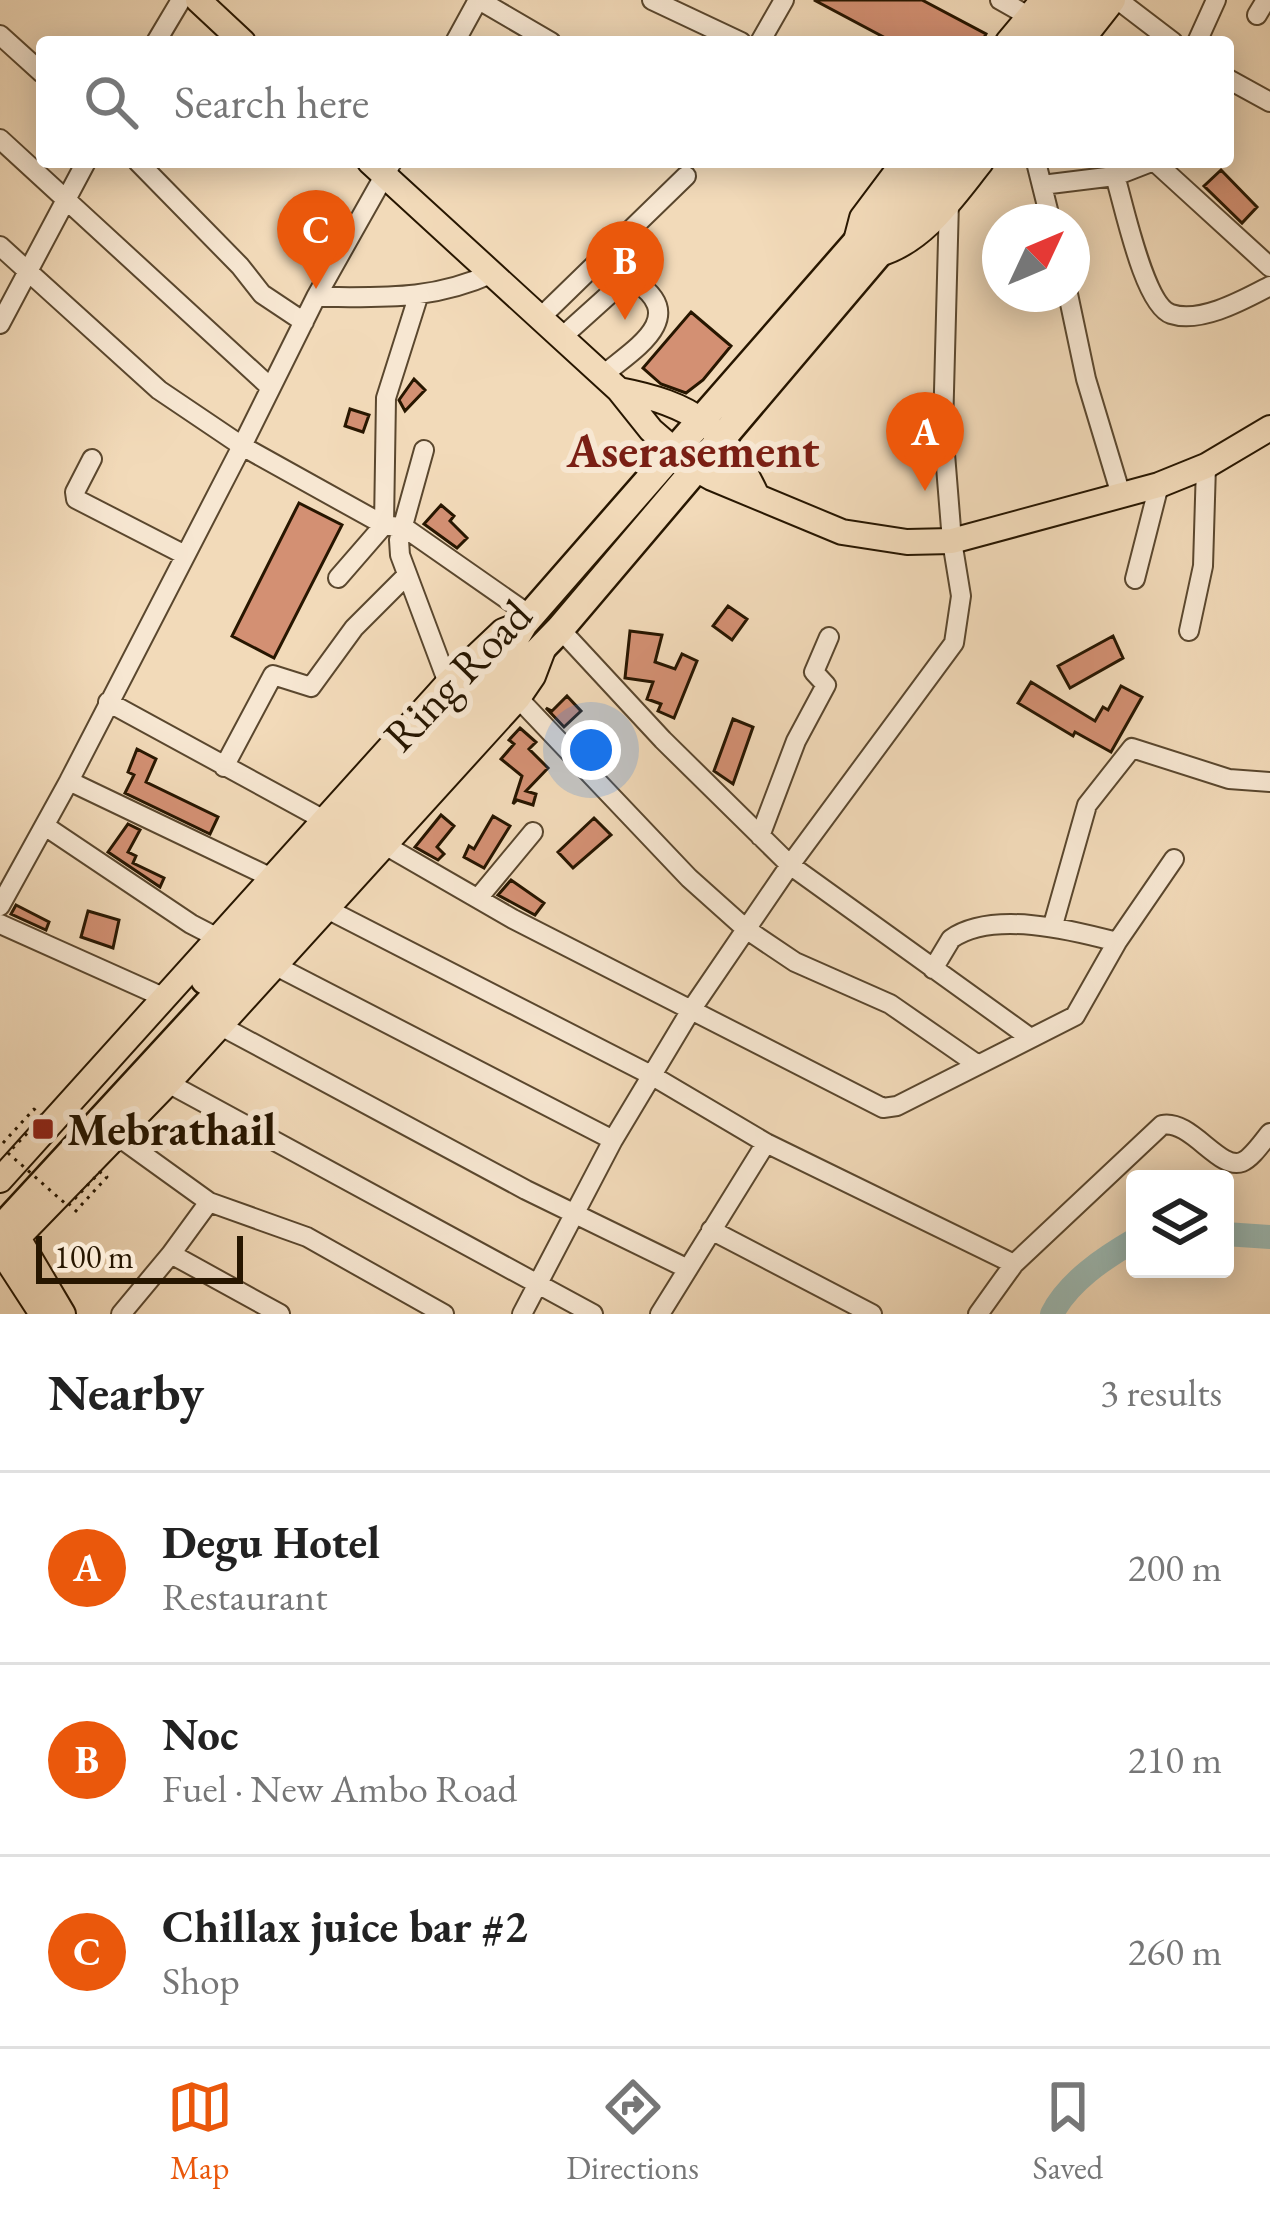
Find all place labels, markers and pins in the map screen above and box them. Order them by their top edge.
pin: C [277,190,355,289]
pin: B [586,221,664,320]
pin: A [886,392,964,491]
place label: Mebrathail [67,1100,276,1158]
marker: Mebrathail [30,1116,56,1142]

